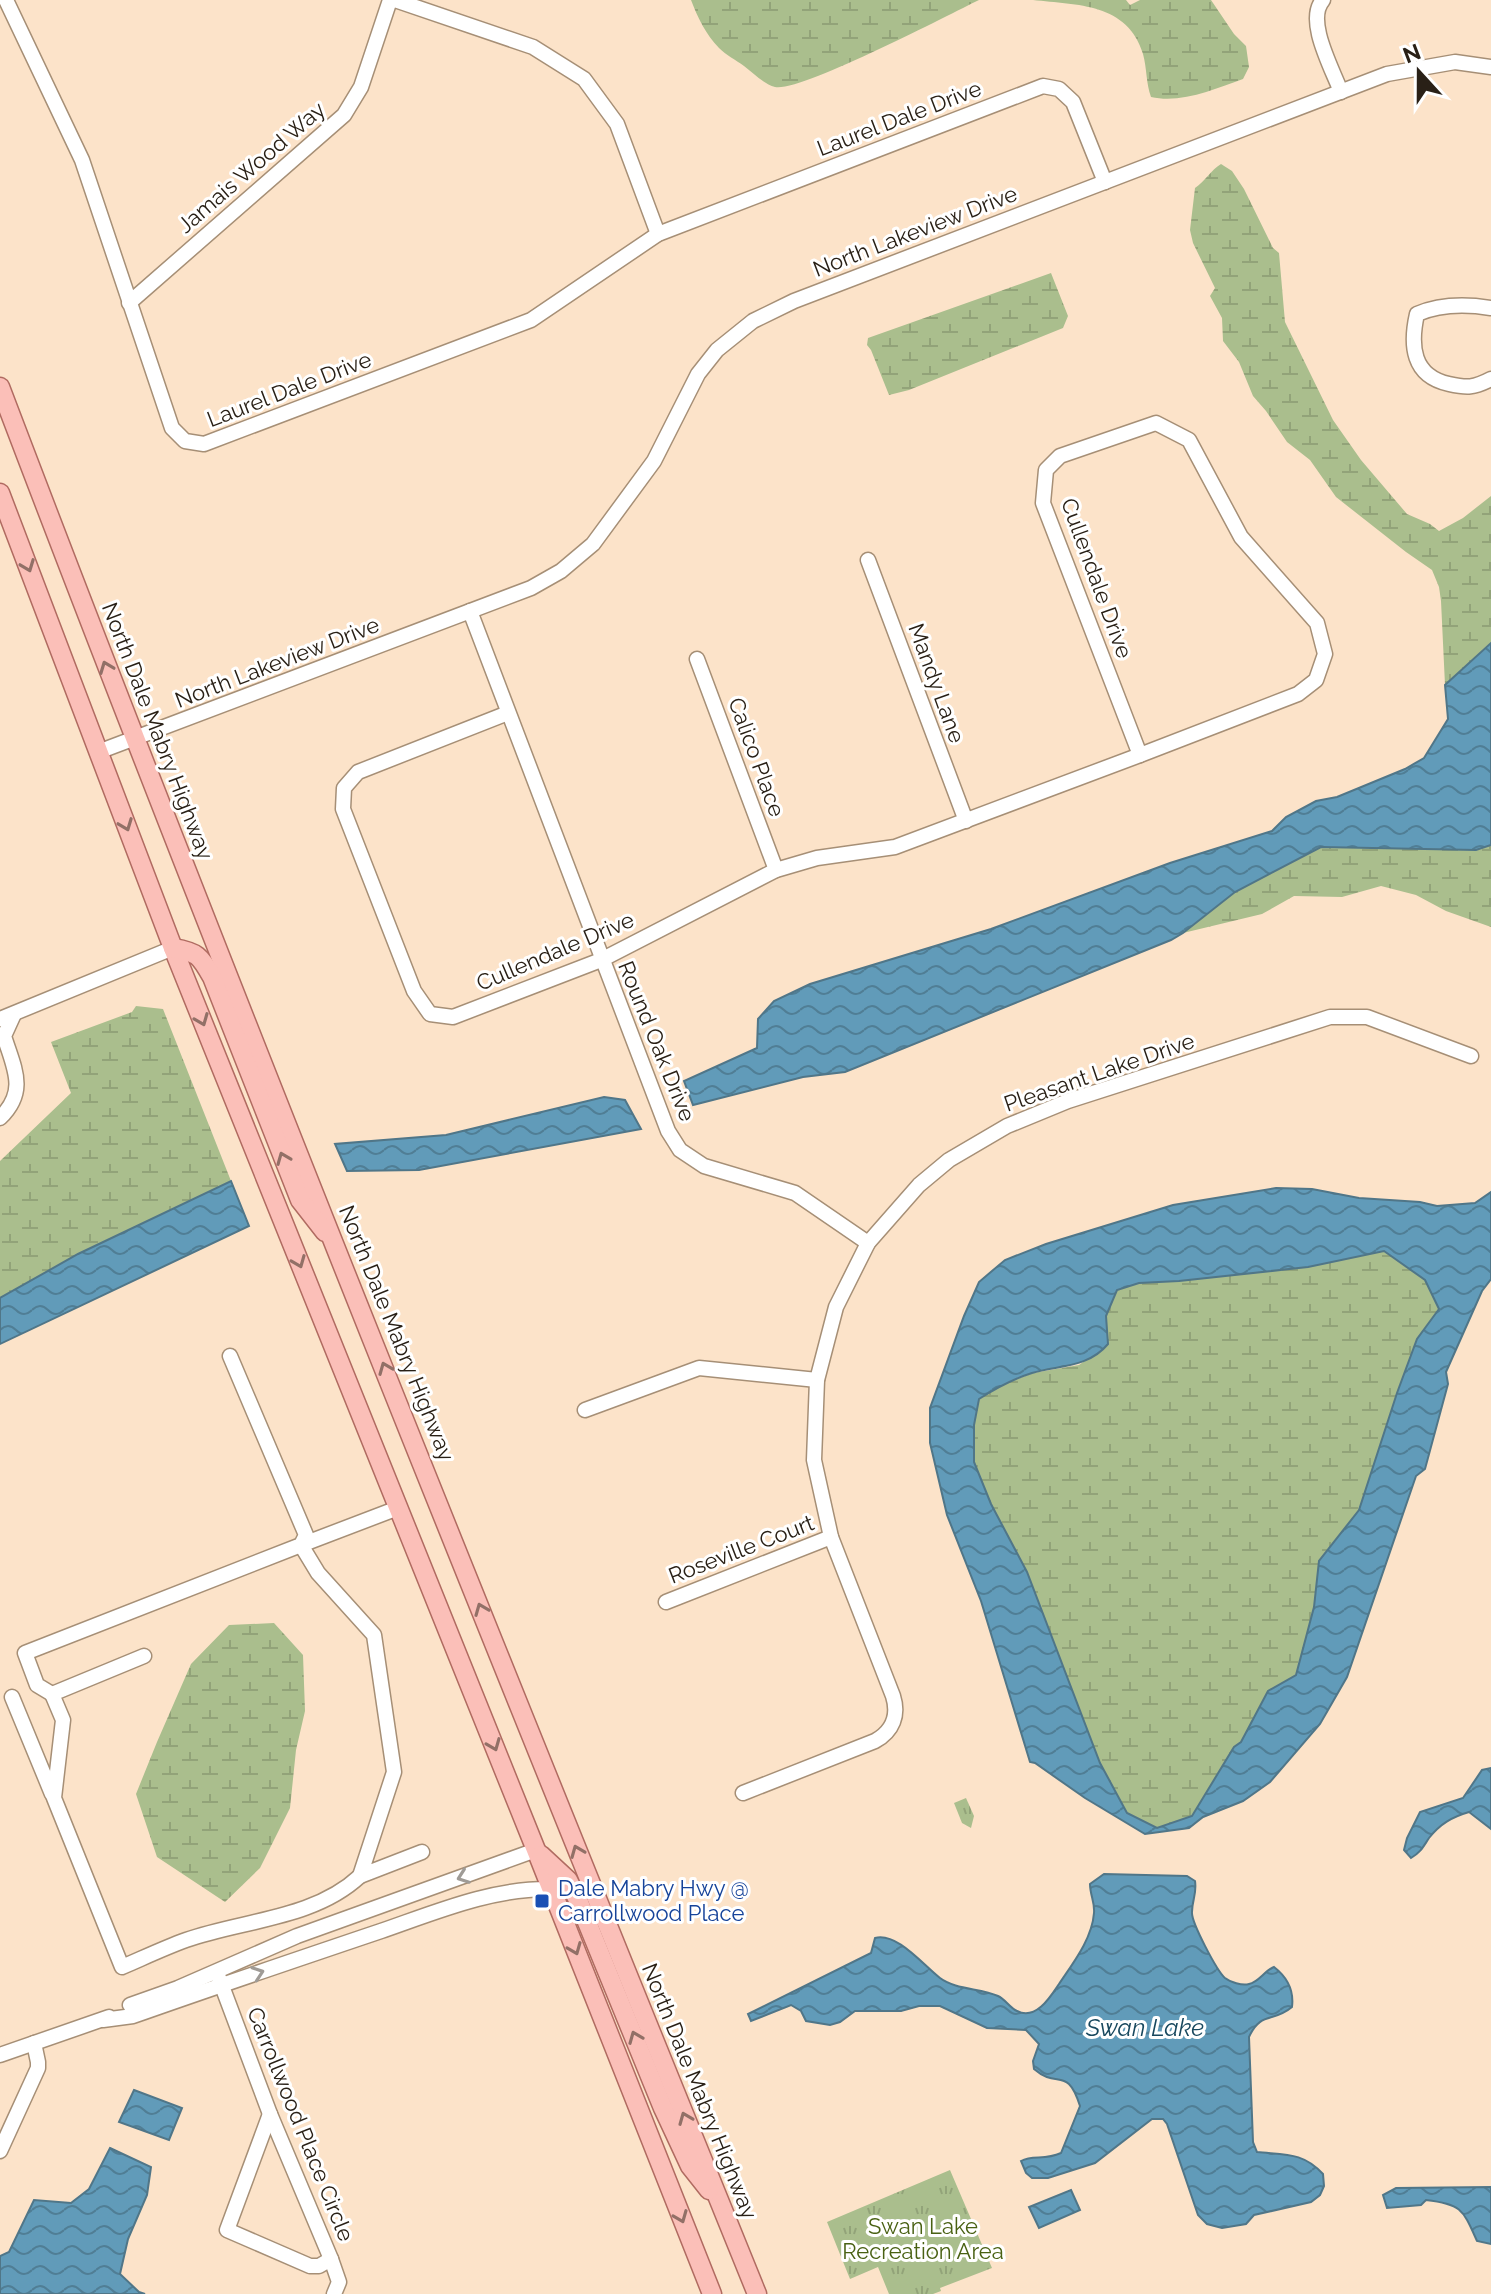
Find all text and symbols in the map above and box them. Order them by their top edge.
north arrow [1379,32,1459,112]
text: N [1399,38,1424,68]
street label: Laurel Dale Drive [813,75,985,161]
street label: Jamais Wood Way [172,96,330,238]
street label: North Lakeview Drive [809,180,1021,282]
street label: Laurel Dale Drive [203,346,375,432]
street label: Cullendale Drive [1056,494,1138,662]
one-way arrow [18,558,35,572]
street label: North Dale Mabry Highway [97,599,219,863]
street label: North Lakeview Drive [171,611,383,713]
street label: Mandy Lane [903,620,971,746]
one-way arrow [99,661,116,675]
street label: Calico Place [723,694,791,820]
one-way arrow [116,817,133,831]
street label: Cullendale Drive [472,906,638,996]
street label: Round Oak Drive [613,957,701,1125]
one-way arrow [192,1012,208,1026]
street label: Pleasant Lake Drive [1000,1027,1198,1117]
one-way arrow [276,1152,292,1166]
street label: North Dale Mabry Highway [334,1201,460,1465]
one-way arrow [289,1254,306,1268]
one-way arrow [378,1362,395,1376]
street label: Roseville Court [665,1509,818,1589]
one-way arrow [474,1603,491,1617]
one-way arrow [484,1737,500,1751]
one-way arrow [570,1845,587,1859]
one-way arrow [457,1867,471,1883]
place label: Dale Mabry Hwy @ Carrollwood Place [558,1875,749,1926]
marker: Dale Mabry Hwy @ Carrollwood Place [533,1892,551,1910]
one-way arrow [565,1941,582,1955]
street label: North Dale Mabry Highway [637,1959,763,2223]
one-way arrow [250,1966,264,1982]
street label: Carrollwood Place Circle [242,2003,360,2245]
water label: Swan Lake [1085,2013,1204,2042]
one-way arrow [628,2031,644,2045]
one-way arrow [679,2112,695,2126]
one-way arrow [671,2209,688,2223]
park label: Swan Lake Recreation Area [842,2213,1004,2264]

